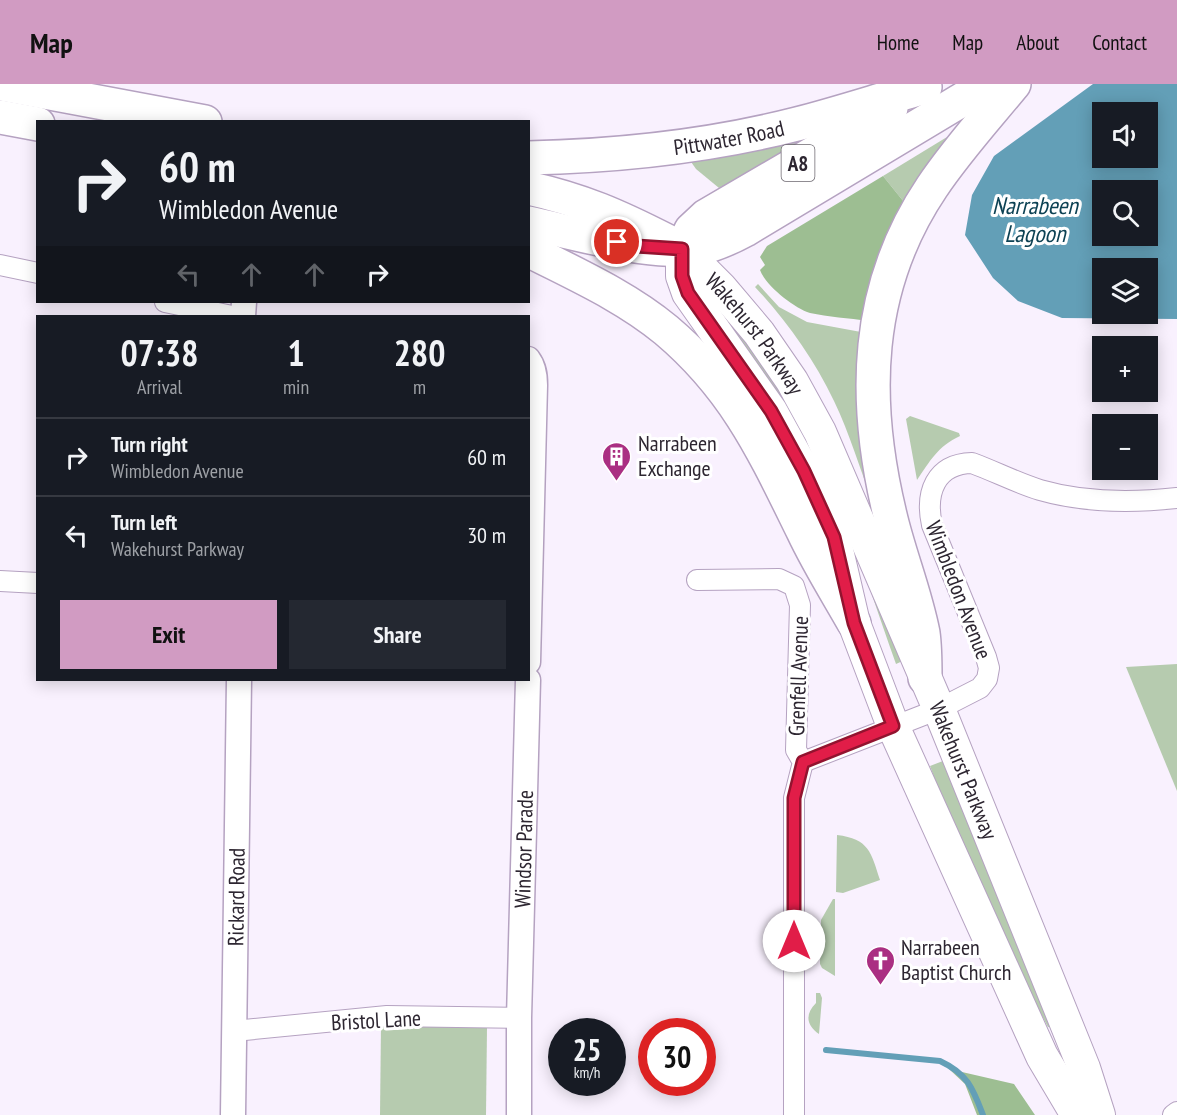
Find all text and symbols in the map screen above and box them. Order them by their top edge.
text: Map [30,24,73,61]
text: Home [877,29,919,56]
text: Map [952,29,983,56]
text: About [1016,29,1059,56]
text: Contact [1092,29,1147,56]
map controls [1092,102,1158,480]
button: sound [1092,102,1158,168]
street label: Pittwater Road [672,114,787,161]
text: 60 m [159,139,236,194]
icon: right [60,144,138,222]
road number: A8 [782,145,814,181]
button: search [1092,180,1158,246]
water label: Narrabeen Lagoon [992,190,1079,249]
text: Wimbledon Avenue [159,192,338,226]
pin [591,216,642,267]
icon: arrive [600,225,633,258]
icon: left [172,258,205,291]
icon: ahead [235,258,268,291]
icon: ahead [298,258,331,291]
icon: right [361,258,394,291]
button: layers [1092,258,1158,324]
street label: Wakehurst Parkway [699,266,811,400]
text: 07:38 [121,329,198,376]
text: 1 [287,329,305,376]
text: 280 [394,329,445,376]
button: + [1092,336,1158,402]
text: Arrival [137,374,182,400]
text: min [283,374,309,400]
text: m [413,374,426,400]
button: − [1092,414,1158,480]
place label: Narrabeen Exchange [638,429,717,482]
text: Turn right [111,430,188,458]
building icon: Narrabeen Exchange [601,440,633,482]
icon: right [60,441,93,474]
text: 60 m [467,443,506,471]
text: Wimbledon Avenue [111,458,244,484]
text: Turn left [111,508,177,536]
street label: Wimbledon Avenue [920,517,998,663]
icon: left [60,519,93,552]
text: 30 m [467,521,506,549]
text: Wakehurst Parkway [111,536,244,562]
button: Exit [60,600,277,669]
button: Share [289,600,506,669]
street label: Grenfell Avenue [782,615,814,737]
street label: Wakehurst Parkway [923,697,1004,844]
street label: Windsor Parade [508,790,539,908]
street label: Rickard Road [221,848,251,946]
position arrow [762,909,826,973]
place label: Narrabeen Baptist Church [901,933,1012,986]
church icon: Narrabeen Baptist Church [864,944,896,986]
street label: Bristol Lane [330,1004,422,1036]
speed limit sign: 30 [638,1018,716,1096]
text: 25 [573,1030,601,1069]
text: km/h [574,1063,600,1082]

